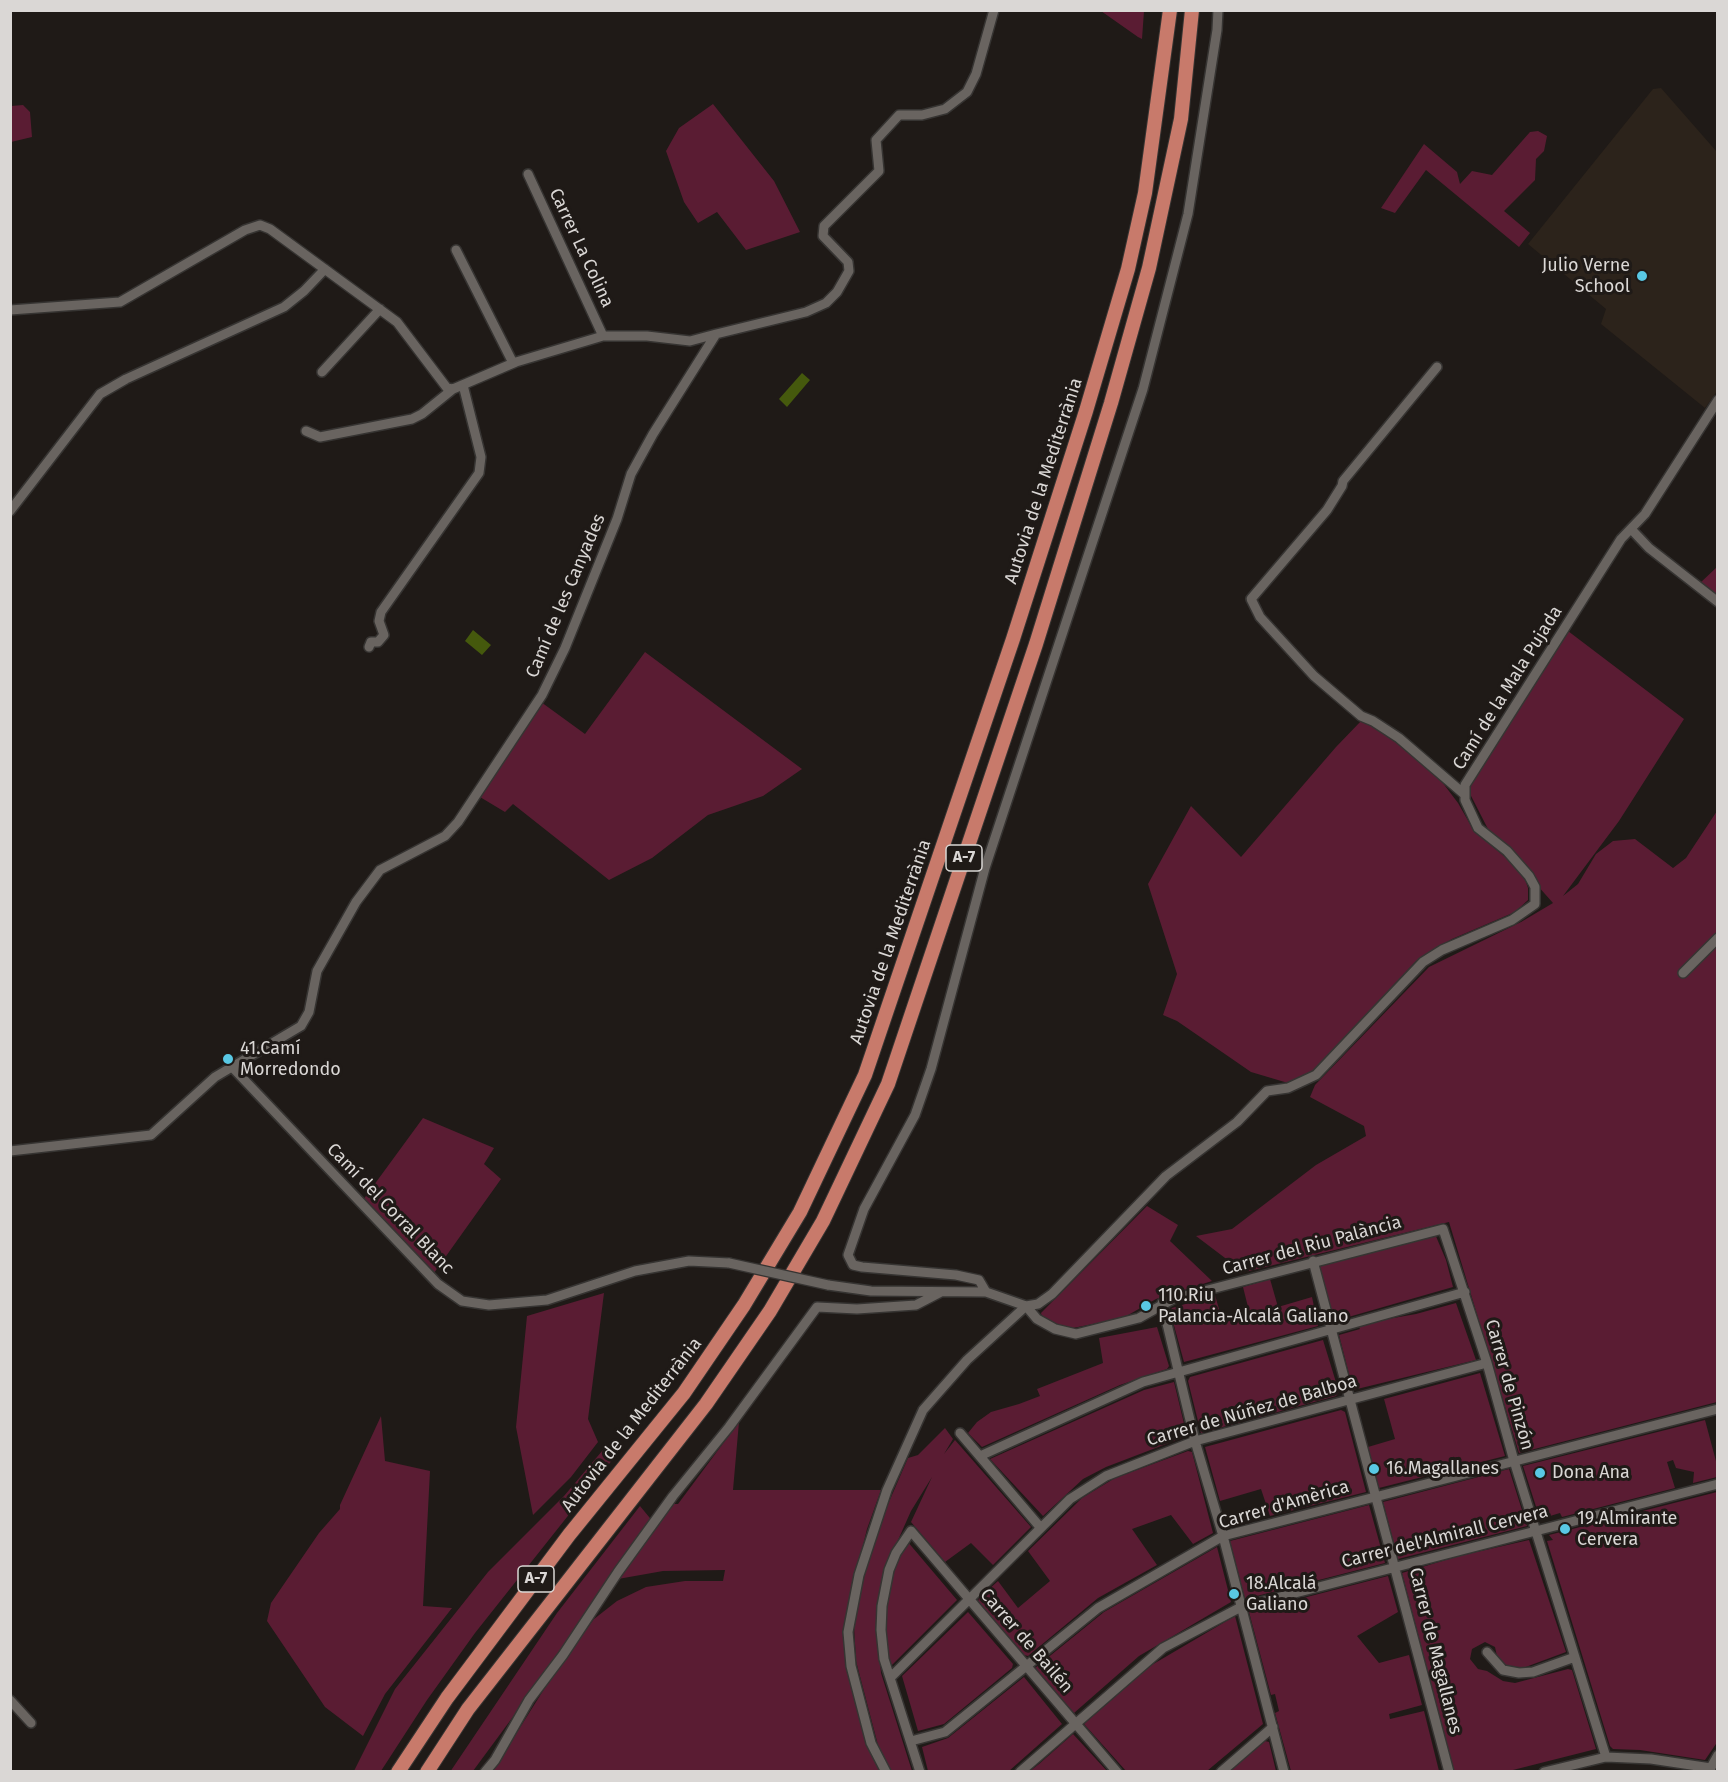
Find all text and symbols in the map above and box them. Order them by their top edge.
street label: Carrer La Colina [544,185,618,311]
place label: Julio Verne School [1542,255,1630,298]
marker: Julio Verne School [1635,269,1649,283]
street label: Autovia de la Mediterrània [1000,375,1088,587]
street label: Camí de les Canyades [522,511,610,681]
street label: Camí de la Mala Pujada [1449,602,1567,774]
street label: Autovia de la Mediterrània [846,837,936,1047]
road number: A-7 [946,845,982,871]
place label: 41.Camí Morredondo [240,1038,341,1080]
marker: 41.Camí Morredondo [221,1052,235,1066]
street label: Camí del Corral Blanc [322,1139,458,1279]
street label: Carrer del Riu Palància [1220,1212,1404,1280]
place label: 110.Riu Palancia-Alcalá Galiano [1158,1285,1348,1328]
marker: 110.Riu Palancia-Alcalá Galiano [1139,1299,1153,1313]
street label: Carrer de Pinzón [1480,1317,1538,1453]
street label: Autovia de la Mediterrània [557,1334,707,1516]
street label: Carrer de Núñez de Balboa [1144,1371,1360,1451]
place label: 16.Magallanes [1386,1458,1499,1480]
marker: 16.Magallanes [1367,1462,1381,1476]
place label: Dona Ana [1552,1462,1630,1484]
marker: Dona Ana [1533,1466,1547,1480]
street label: Carrer d'Amèrica [1216,1476,1352,1534]
street label: Carrer del'Almirall Cervera [1339,1501,1551,1573]
place label: 19.Almirante Cervera [1577,1508,1677,1550]
marker: 19.Almirante Cervera [1558,1522,1572,1536]
street label: Carrer de Magallanes [1404,1565,1466,1737]
road number: A-7 [518,1566,554,1592]
place label: 18.Alcalá Galiano [1246,1573,1317,1616]
street label: Carrer de Bailén [975,1584,1077,1698]
marker: 18.Alcalá Galiano [1227,1587,1241,1601]

